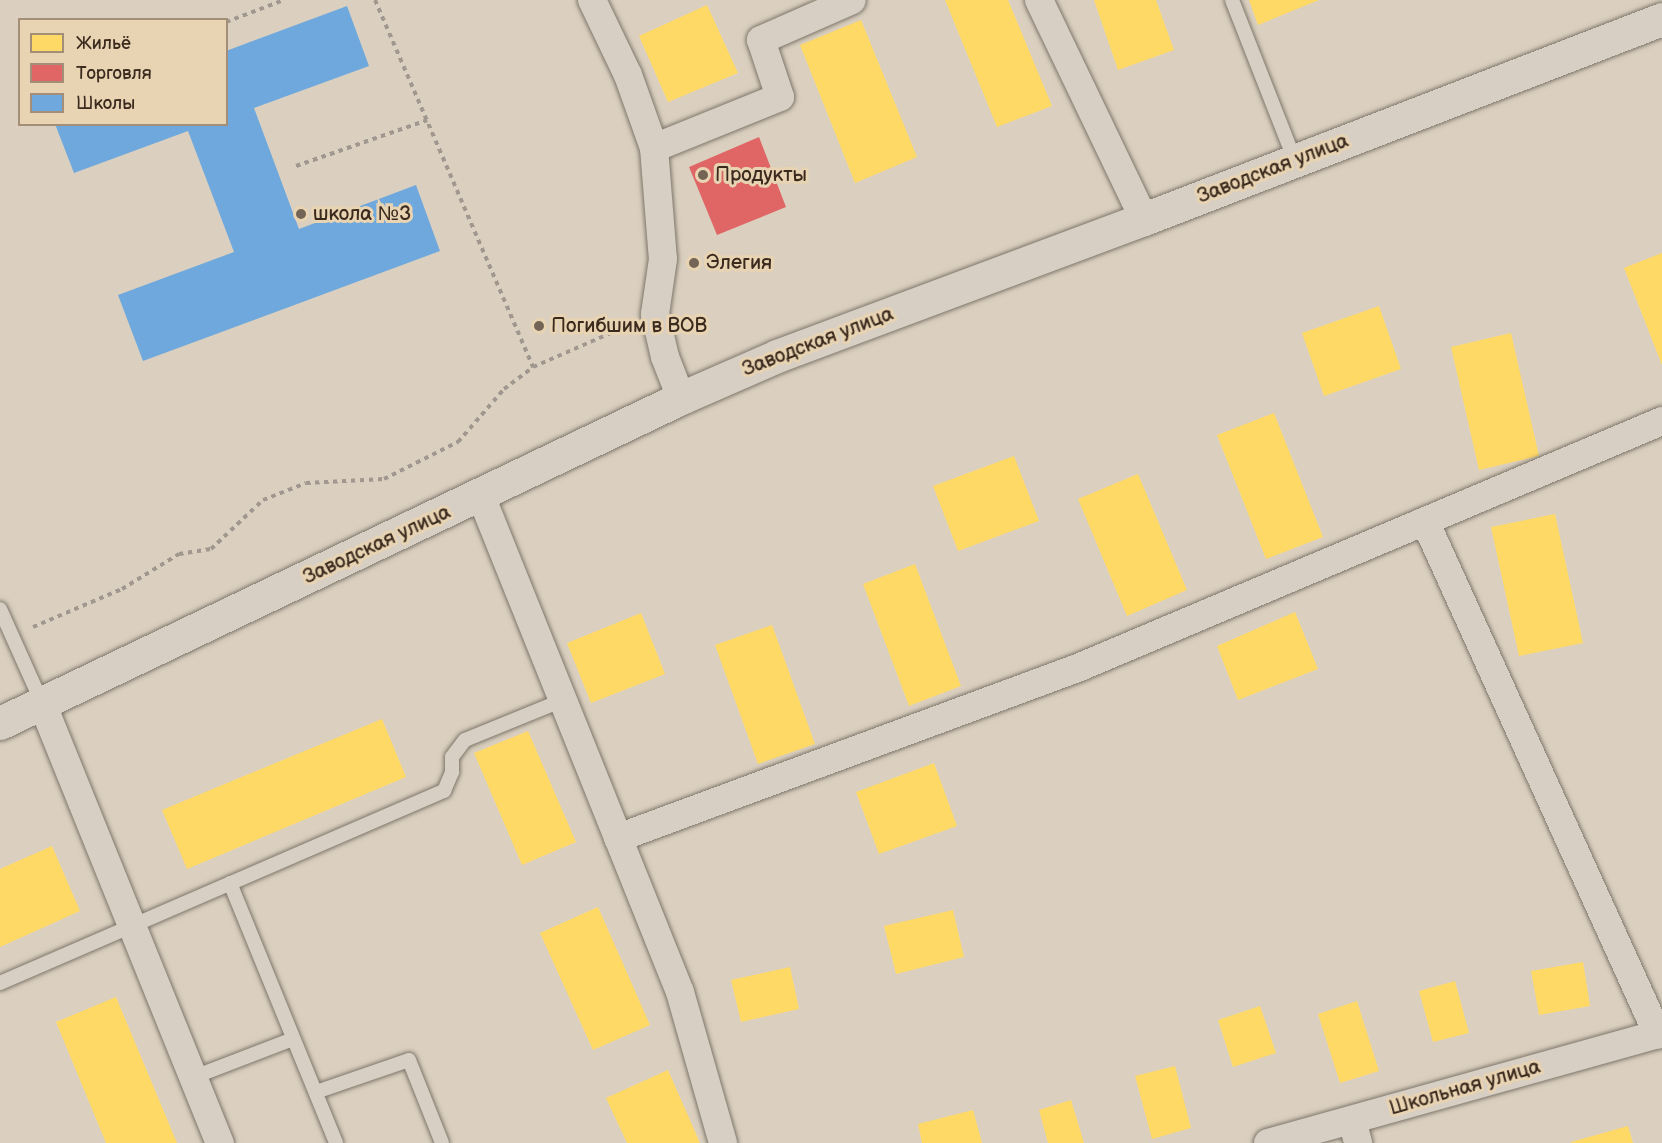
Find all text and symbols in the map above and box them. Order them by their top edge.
legend [18,18,228,126]
text: Жильё [76,33,131,54]
text: Торговля [76,63,152,84]
text: Школы [76,93,135,114]
street label: Заводская улица [1194,129,1352,209]
place label: Продукты [715,163,807,187]
marker: Продукты [696,168,710,182]
place label: школа №3 [313,202,411,226]
marker: школа №3 [294,207,308,221]
place label: Элегия [706,251,772,275]
marker: Элегия [687,256,701,270]
street label: Заводская улица [739,302,897,382]
place label: Погибшим в ВОВ [551,314,707,338]
marker: Погибшим в ВОВ [532,319,546,333]
street label: Заводская улица [300,500,454,590]
street label: Школьная улица [1387,1055,1543,1121]

